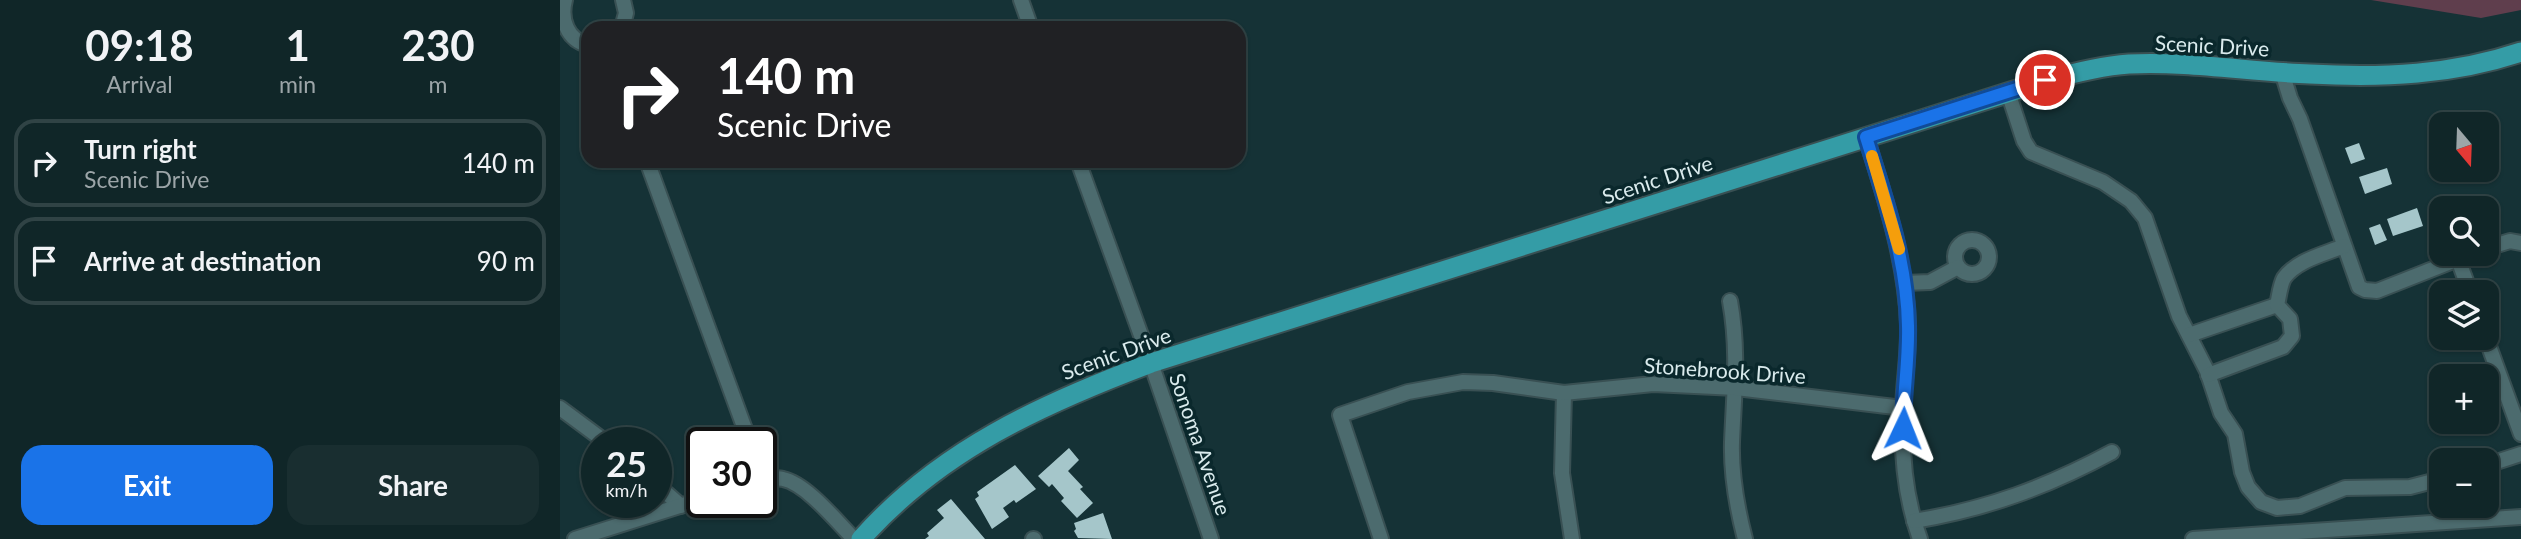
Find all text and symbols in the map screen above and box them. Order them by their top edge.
text: 09:18 [85,20,194,70]
text: 1 [285,20,310,70]
text: 230 [402,20,475,70]
street label: Scenic Drive [2154,30,2270,60]
text: 140 m [717,46,855,104]
icon: right [602,49,693,140]
pin [2015,50,2075,110]
icon: arrive [2026,61,2064,99]
text: Arrival [106,70,173,98]
text: min [279,70,316,98]
text: m [429,70,448,98]
text: Scenic Drive [717,105,891,144]
north arrow [2429,112,2499,182]
map controls [2429,112,2499,518]
text: Turn right [84,133,197,165]
icon: right [25,144,63,182]
text: 140 m [462,147,535,179]
street label: Scenic Drive [1599,149,1715,209]
text: Scenic Drive [84,165,209,193]
button: search [2429,196,2499,266]
icon: arrive [25,242,63,280]
text: Arrive at destination [84,245,321,277]
text: 90 m [477,245,535,277]
button: layers [2429,280,2499,350]
street label: Scenic Drive [1058,322,1174,384]
street label: Stonebrook Drive [1643,352,1807,388]
button: + [2429,364,2499,434]
street label: Sonoma Avenue [1165,370,1237,518]
position arrow [1866,391,1940,465]
speed limit sign: 30 [686,427,777,518]
text: 25 [606,442,647,484]
button: Exit [21,445,273,525]
button: Share [287,445,539,525]
button: − [2429,448,2499,518]
text: km/h [605,479,648,501]

